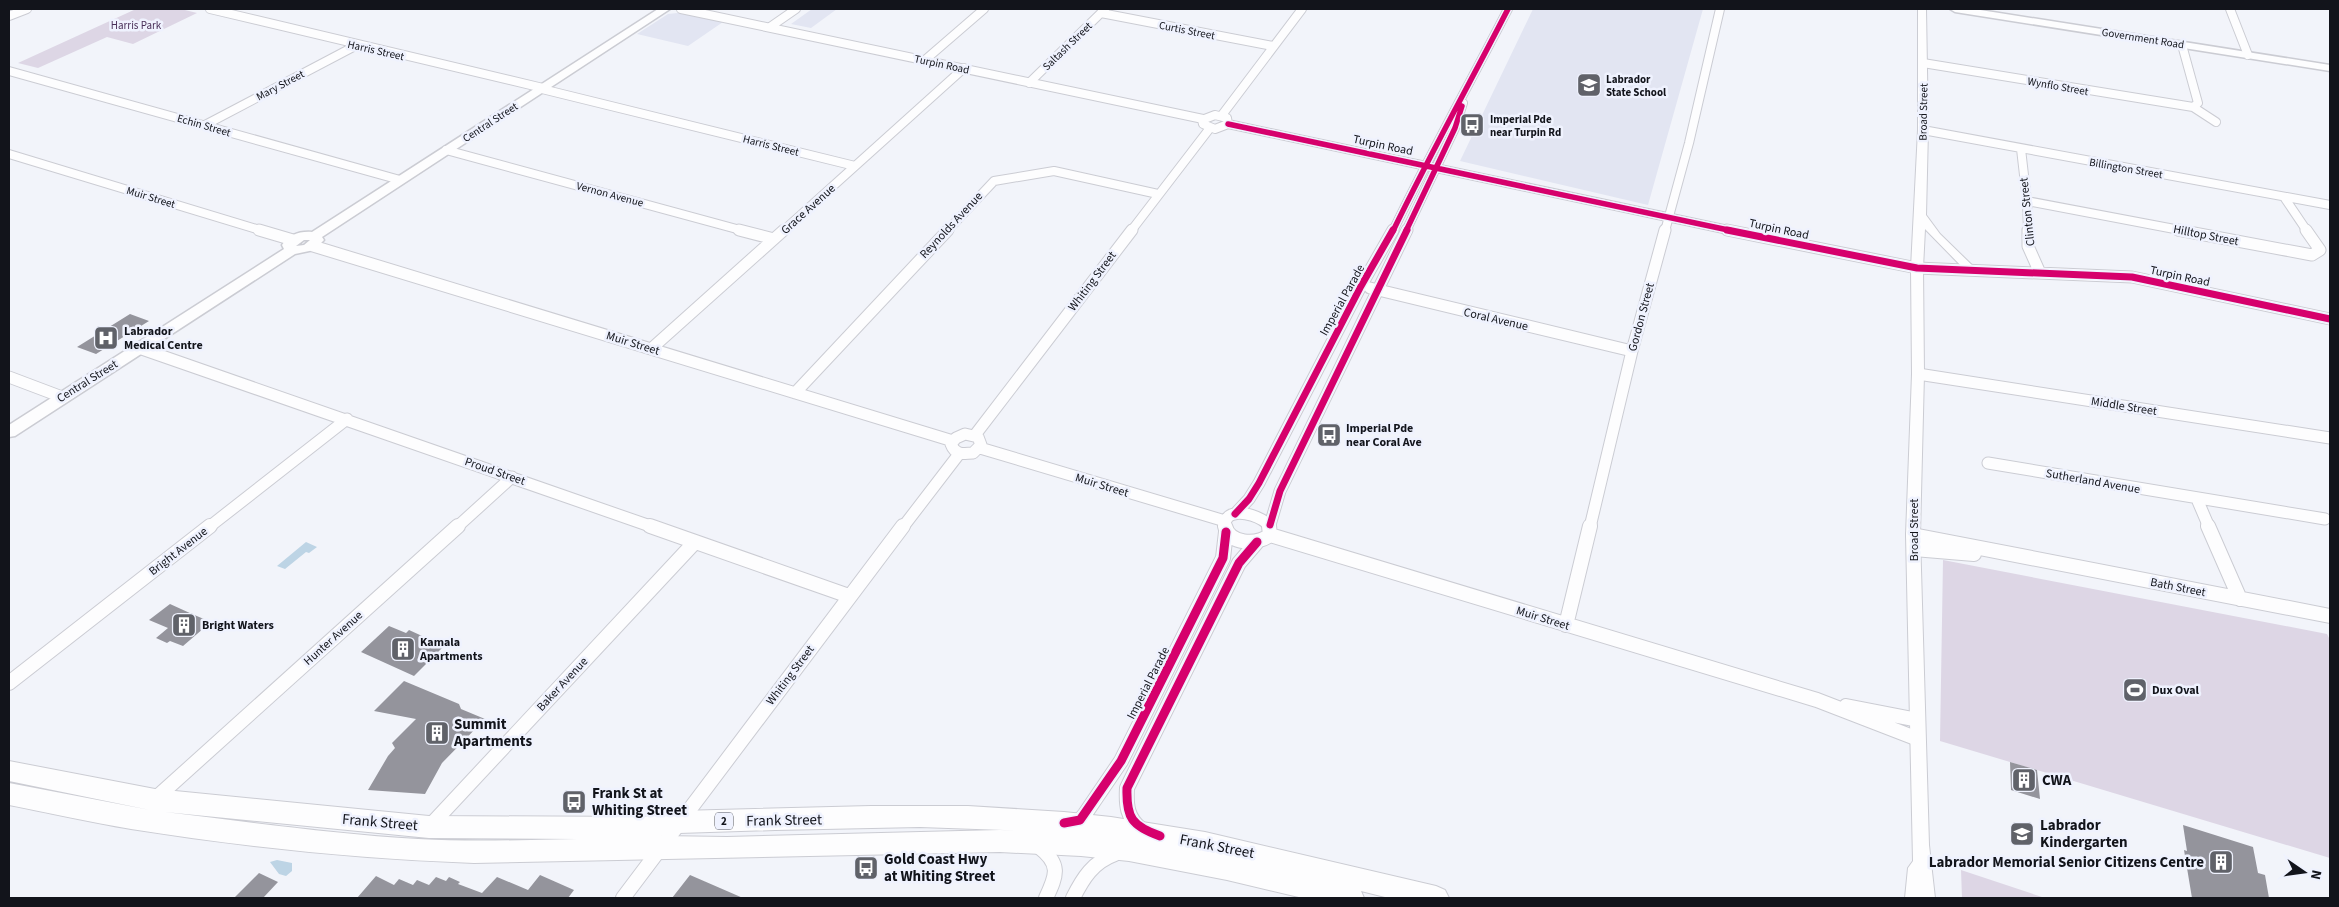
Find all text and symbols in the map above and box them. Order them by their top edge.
park label: Harris Park [111,18,162,33]
street label: Curtis Street [1158,18,1216,43]
street label: Saltash Street [1039,19,1096,74]
street label: Government Road [2101,25,2185,52]
street label: Harris Street [346,37,406,64]
street label: Turpin Road [913,51,971,78]
street label: Mary Street [254,66,307,104]
school or university icon: Labrador State School [1576,72,1602,98]
place label: Labrador State School [1606,72,1667,100]
street label: Wynflo Street [2026,74,2090,99]
street label: Broad Street [1916,83,1932,141]
street label: Central Street [460,99,521,146]
street label: Echin Street [175,111,233,140]
bus stop icon: Imperial Pde near Turpin Rd [1459,112,1485,138]
place label: Imperial Pde near Turpin Rd [1490,112,1561,140]
street label: Harris Street [741,131,801,160]
street label: Turpin Road [1351,131,1414,160]
street label: Billington Street [2088,155,2164,182]
street label: Clinton Street [2015,177,2040,247]
street label: Vernon Avenue [575,178,646,211]
street label: Grace Avenue [777,180,839,238]
street label: Muir Street [125,183,177,212]
street label: Reynolds Avenue [916,188,987,262]
street label: Turpin Road [1747,215,1810,244]
street label: Hilltop Street [2172,221,2240,250]
street label: Whiting Street [1064,248,1121,315]
street label: Imperial Parade [1316,261,1369,339]
street label: Turpin Road [2148,262,2211,291]
street label: Gordon Street [1624,281,1659,353]
street label: Coral Avenue [1462,304,1530,335]
place label: Labrador Medical Centre [124,323,203,354]
hospital icon: Labrador Medical Centre [93,325,119,351]
street label: Muir Street [604,327,662,360]
street label: Central Street [54,356,121,407]
street label: Middle Street [2090,393,2158,420]
place label: Imperial Pde near Coral Ave [1346,420,1422,451]
bus stop icon: Imperial Pde near Coral Ave [1316,422,1342,448]
street label: Proud Street [462,453,527,490]
street label: Sutherland Avenue [2044,465,2141,498]
street label: Muir Street [1073,469,1131,502]
street label: Broad Street [1906,499,1923,561]
street label: Bright Avenue [145,523,211,580]
street label: Bath Street [2149,574,2207,601]
street label: Muir Street [1514,602,1572,635]
street label: Hunter Avenue [300,607,367,670]
building icon: Bright Waters [171,612,197,638]
place label: Bright Waters [202,617,274,634]
place label: Kamala Apartments [419,634,482,665]
building icon: Kamala Apartments [390,636,416,662]
street label: Whiting Street [762,642,819,709]
street label: Imperial Parade [1123,644,1174,722]
street label: Baker Avenue [533,654,592,715]
sports icon: Dux Oval [2122,677,2148,703]
place label: Dux Oval [2152,682,2200,699]
place label: Summit Apartments [453,714,532,752]
building icon: Summit Apartments [424,720,450,746]
building icon: CWA [2011,767,2037,793]
place label: CWA [2042,770,2072,791]
place label: Frank St at Whiting Street [592,783,687,821]
bus stop icon: Frank St at Whiting Street [561,789,587,815]
street label: Frank Street [341,809,419,836]
street label: Frank Street [746,809,822,832]
road number: 2 [715,812,733,829]
place label: Labrador Kindergarten [2040,815,2128,853]
school or university icon: Labrador Kindergarten [2009,821,2035,847]
street label: Frank Street [1178,829,1256,864]
north arrow [2279,847,2329,897]
place label: Gold Coast Hwy at Whiting Street [884,849,996,887]
building icon: Labrador Memorial Senior Citizens Centre [2208,849,2234,875]
place label: Labrador Memorial Senior Citizens Centre [1929,852,2204,873]
bus stop icon: Gold Coast Hwy at Whiting Street [853,855,879,881]
text: N [2305,868,2326,881]

